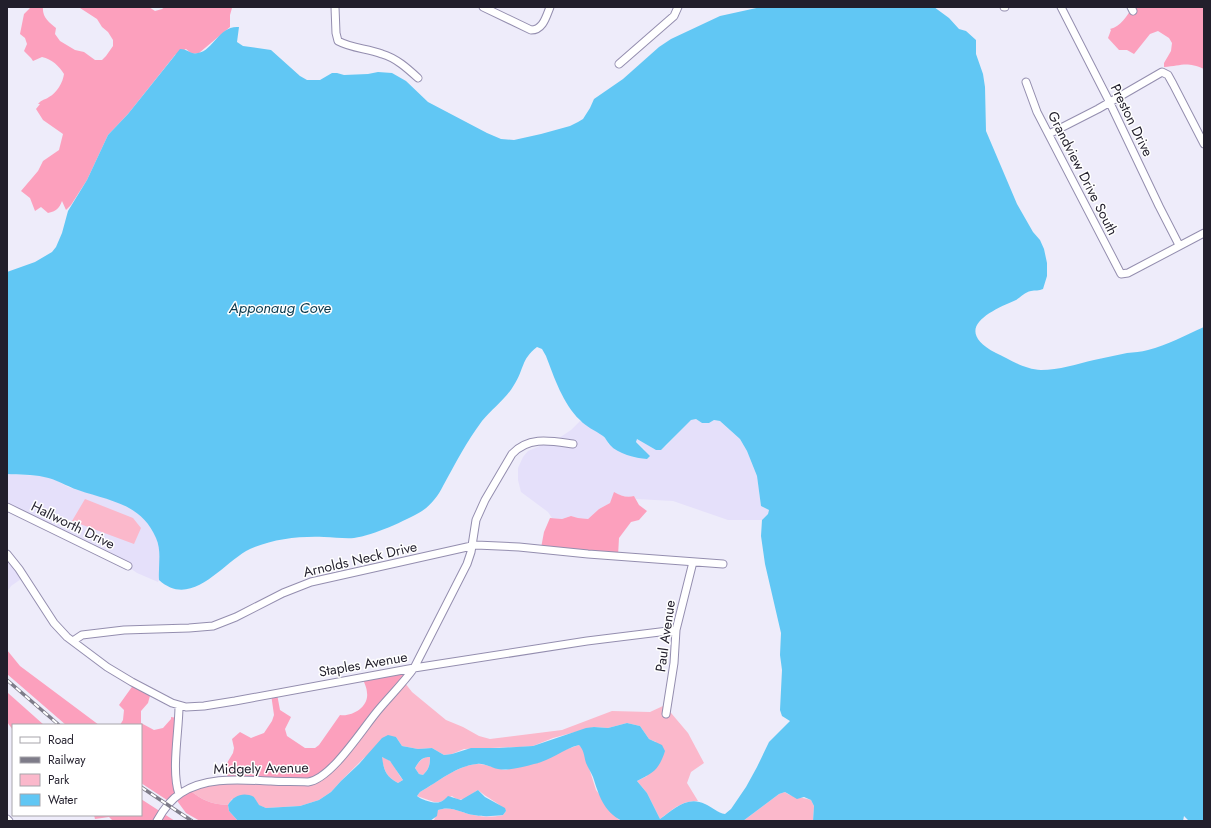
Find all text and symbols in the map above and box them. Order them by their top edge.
street label: Preston Drive [1106,80,1158,160]
street label: Grandview Drive South [1043,107,1123,239]
water label: Apponaug Cove [228,297,331,319]
street label: Hallworth Drive [28,496,118,554]
street label: Arnolds Neck Drive [301,536,419,582]
street label: Paul Avenue [650,599,680,673]
street label: Staples Avenue [317,646,409,682]
legend [12,724,142,816]
text: Road [48,731,74,749]
text: Railway [48,751,86,769]
street label: Midgely Avenue [213,757,309,779]
text: Park [48,771,70,789]
text: Water [48,791,79,809]

